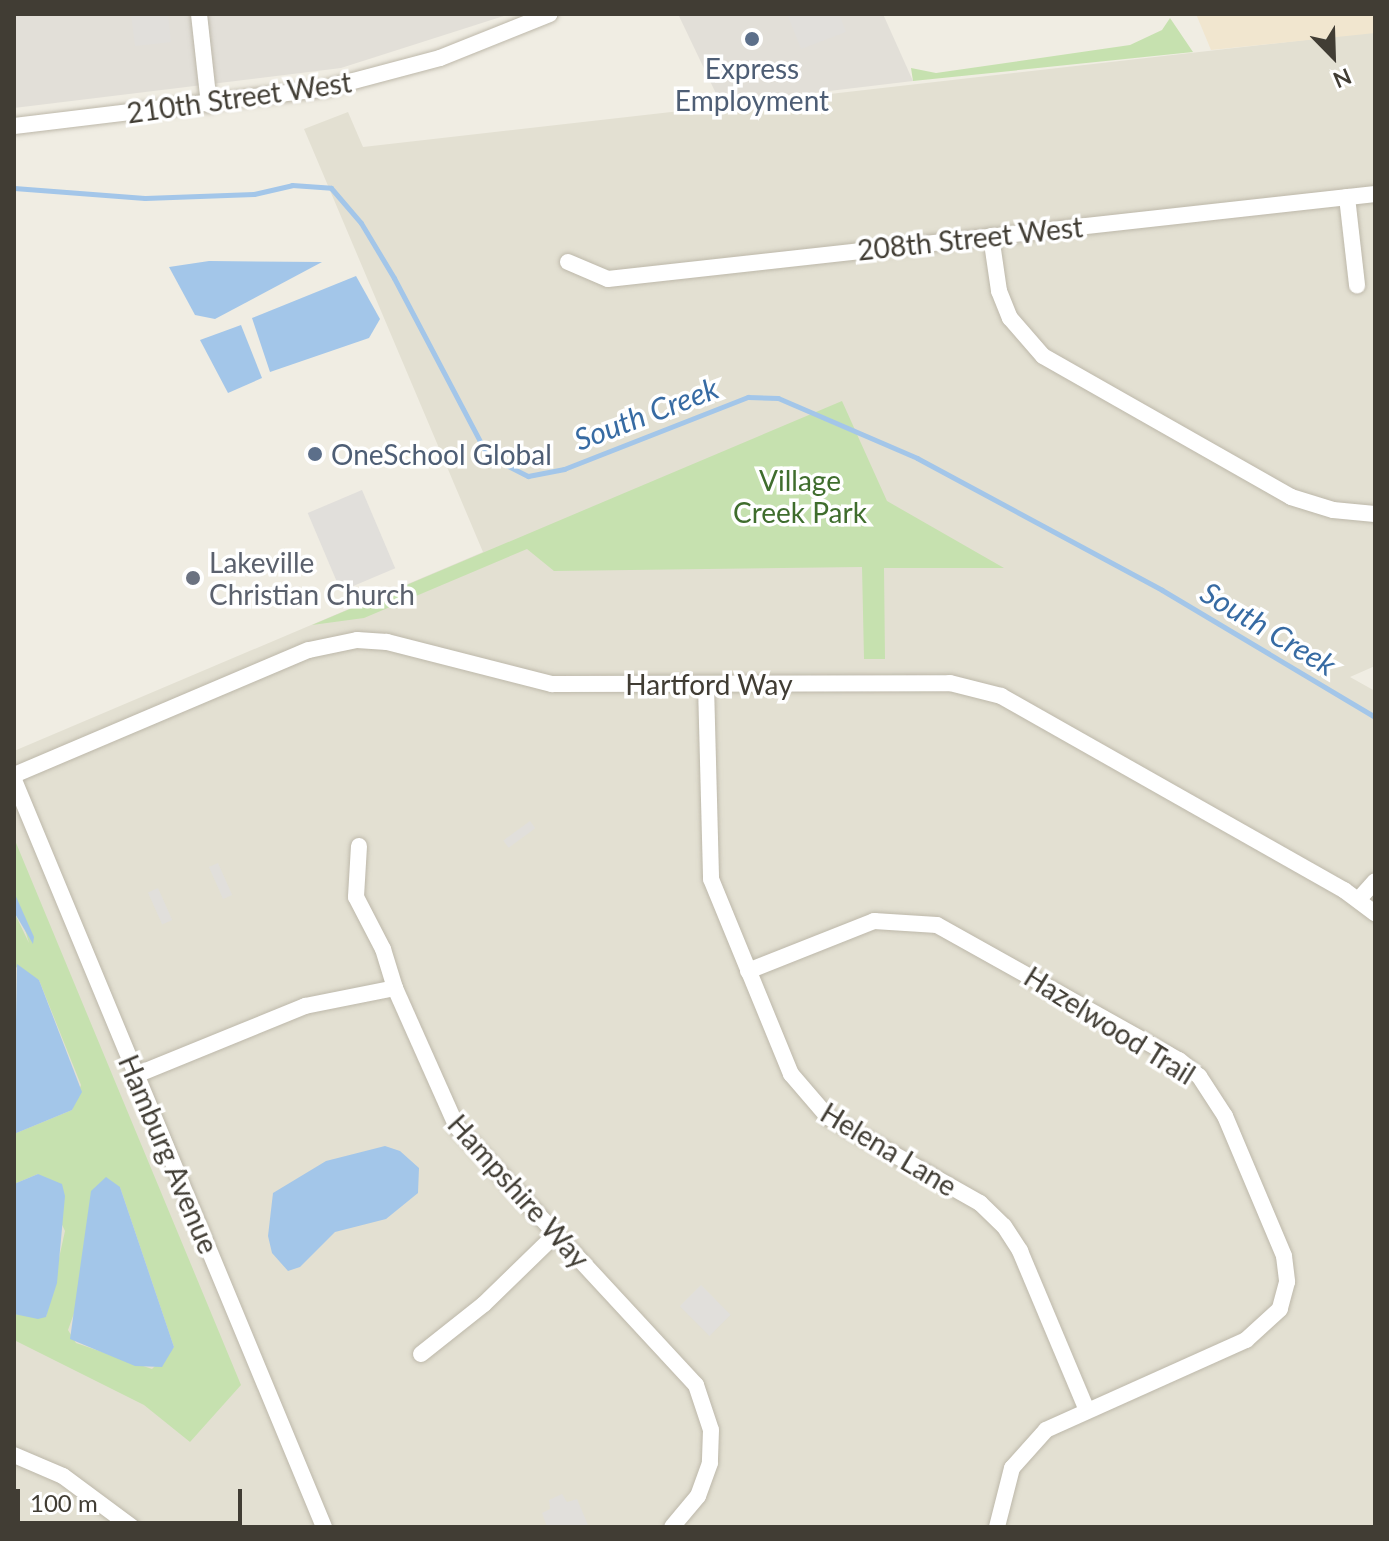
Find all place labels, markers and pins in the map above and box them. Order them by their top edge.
marker: Express Employment [743,30,761,48]
place label: Express Employment [675,51,829,117]
place label: OneSchool Global [331,437,552,471]
marker: OneSchool Global [306,445,324,463]
place label: Lakeville Christian Church [209,545,415,611]
marker: Lakeville Christian Church [184,569,202,587]

